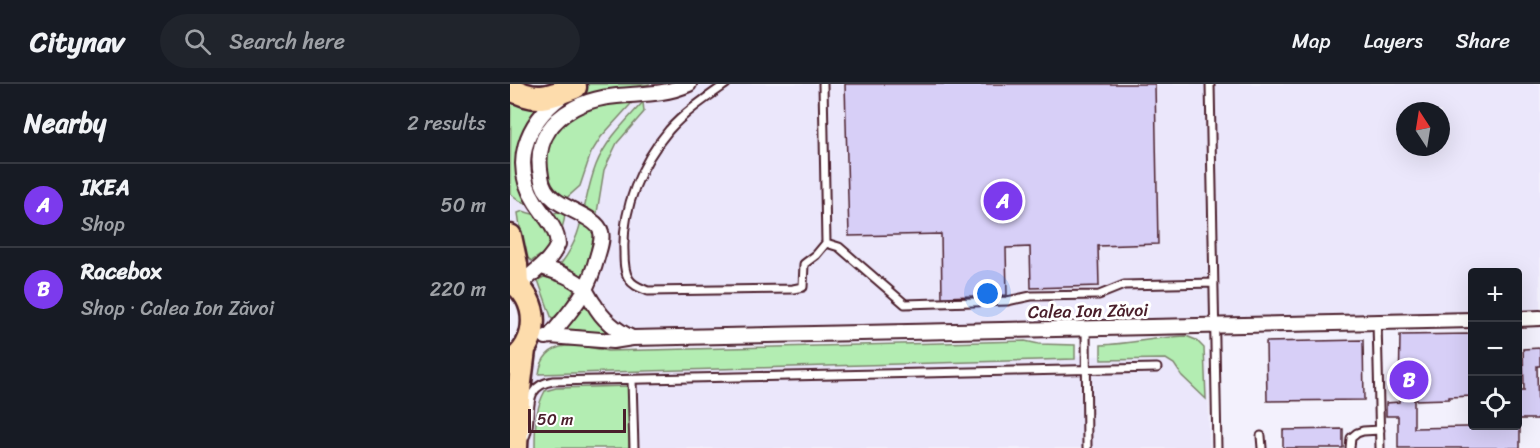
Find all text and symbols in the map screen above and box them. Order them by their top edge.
search box [160,14,580,68]
text: Citynav [30,17,124,66]
text: Search here [229,22,345,61]
text: Map [1292,22,1331,60]
text: Layers [1364,22,1423,60]
text: Share [1456,22,1510,60]
icon: search [181,25,214,58]
text: Nearby [24,100,106,146]
north arrow [1396,102,1450,156]
text: 2 results [407,106,486,141]
text: IKEA [81,168,130,207]
pin: A [984,178,1022,224]
text: A [37,188,50,223]
text: 50 m [441,188,486,223]
text: Shop [81,207,125,242]
text: Racebox [81,252,162,291]
map controls [1468,268,1522,430]
button: + [1468,268,1522,322]
text: B [37,272,50,307]
text: 220 m [430,272,486,307]
your location [973,279,1002,308]
text: Shop · Calea Ion Zăvoi [81,291,274,326]
street label: Calea Ion Zăvoi [1028,294,1149,328]
button: − [1468,322,1522,376]
pin: B [1390,358,1428,402]
button: locate [1468,376,1522,430]
text: 50 m [537,405,573,434]
scale bar [528,406,626,434]

